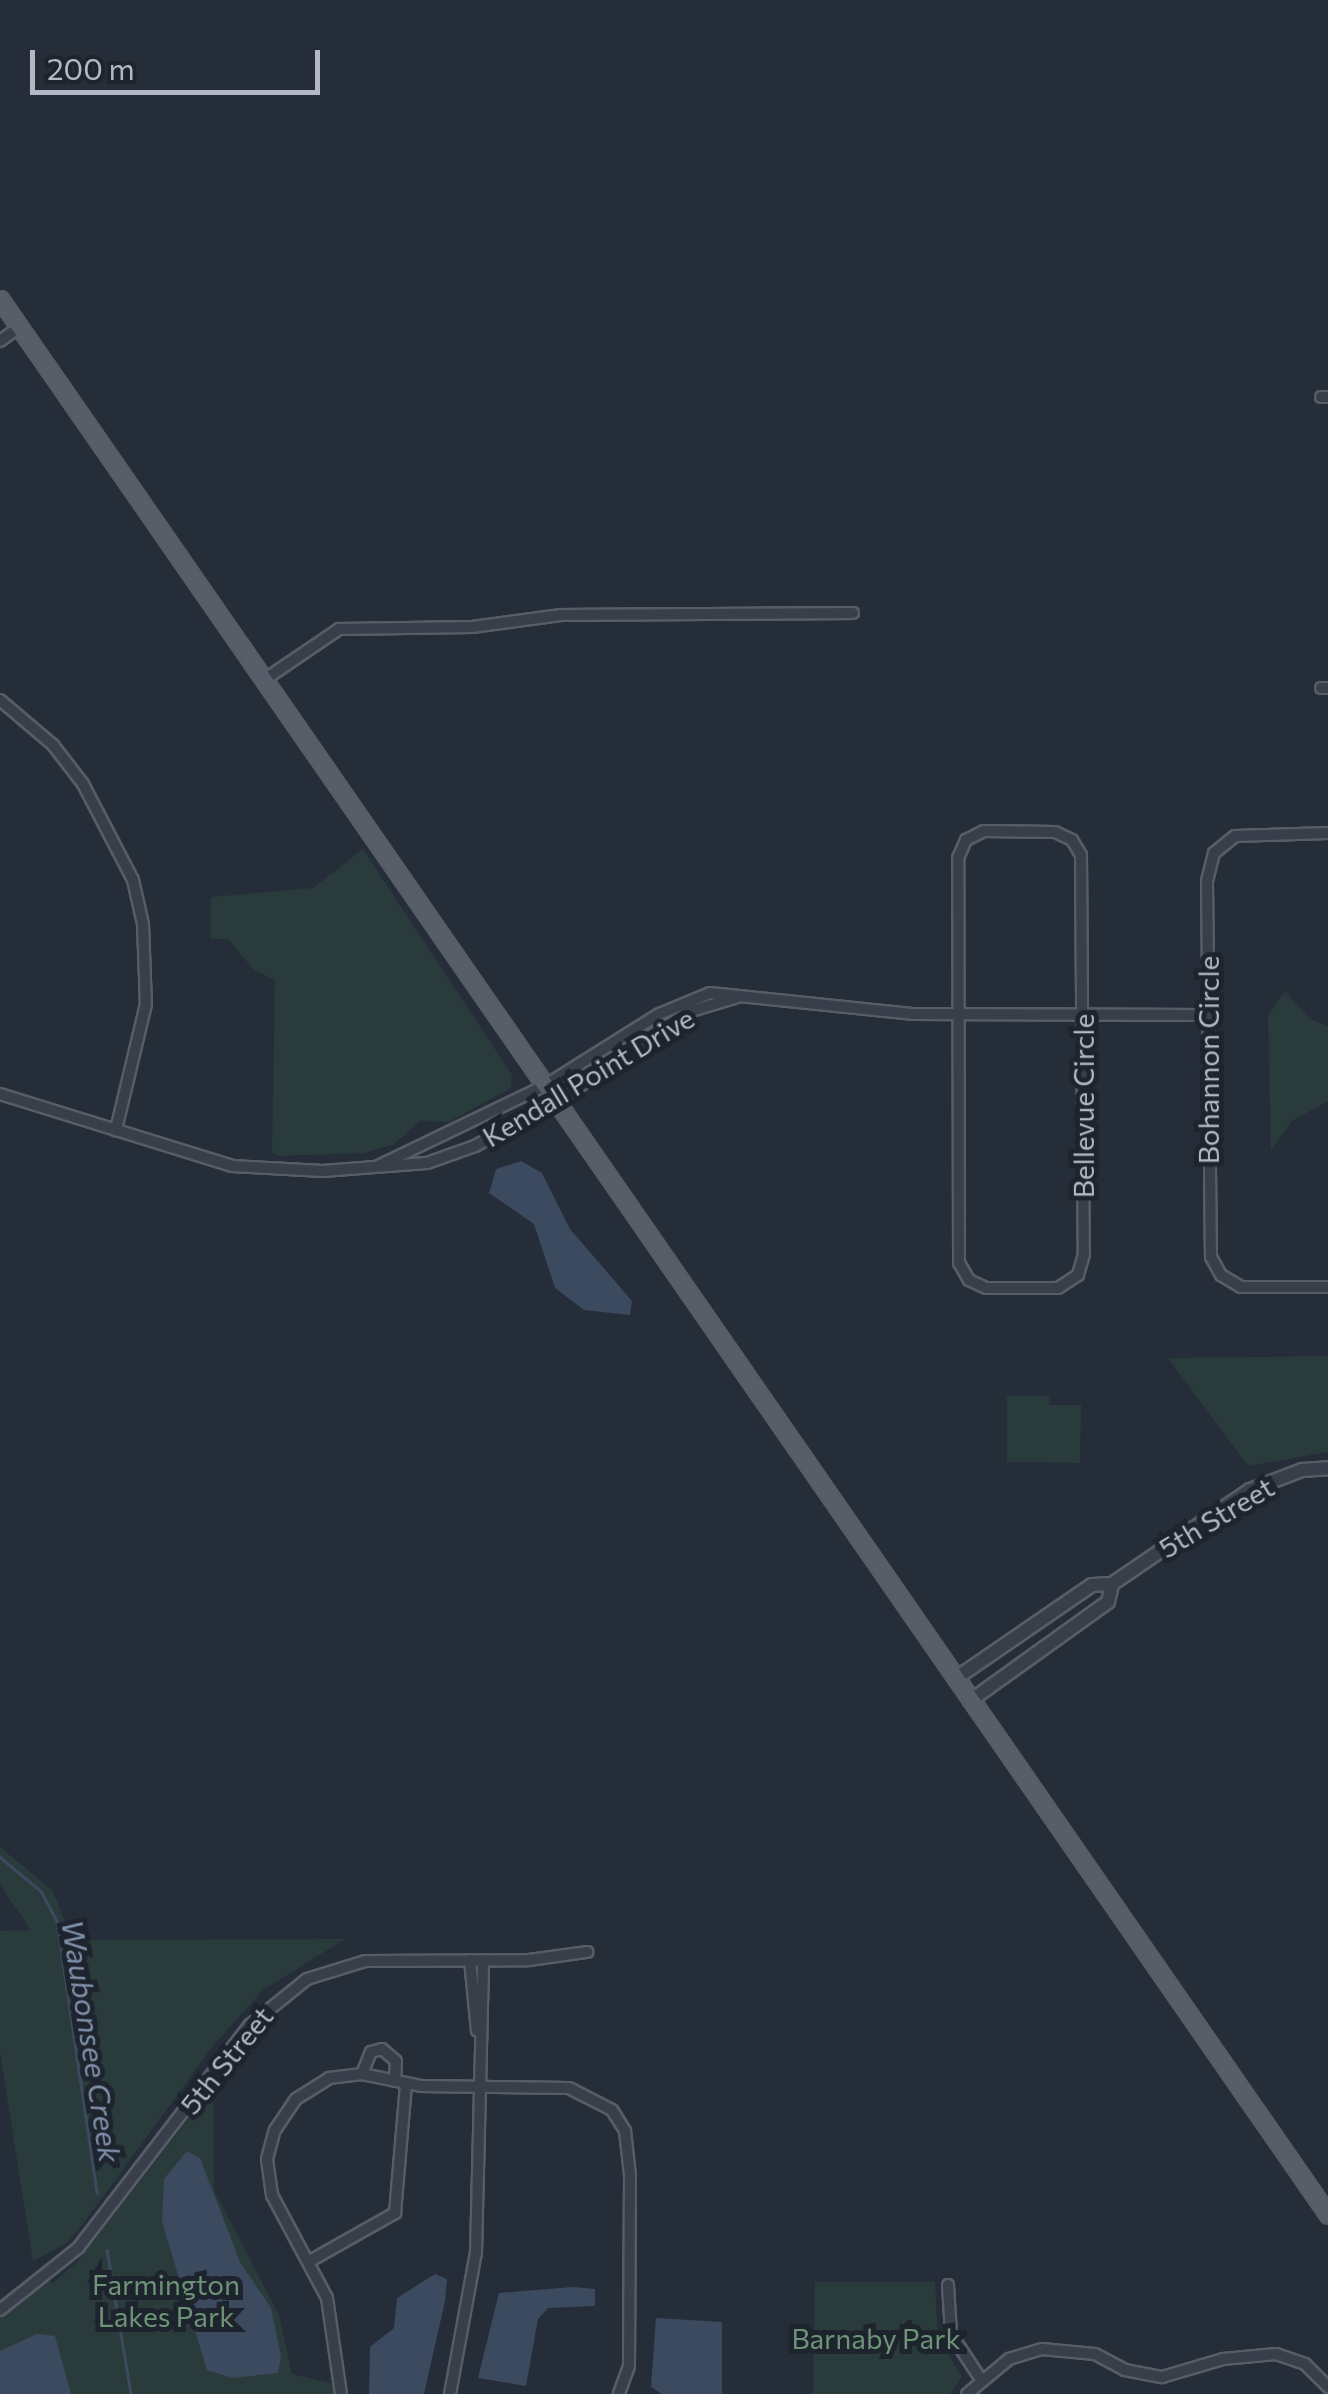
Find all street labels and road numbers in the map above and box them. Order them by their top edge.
street label: Bohannon Circle [1191,956,1225,1164]
street label: Kendall Point Drive [476,1001,700,1153]
street label: Bellevue Circle [1066,1014,1100,1198]
street label: 5th Street [1152,1470,1280,1564]
street label: 5th Street [173,2000,279,2120]

